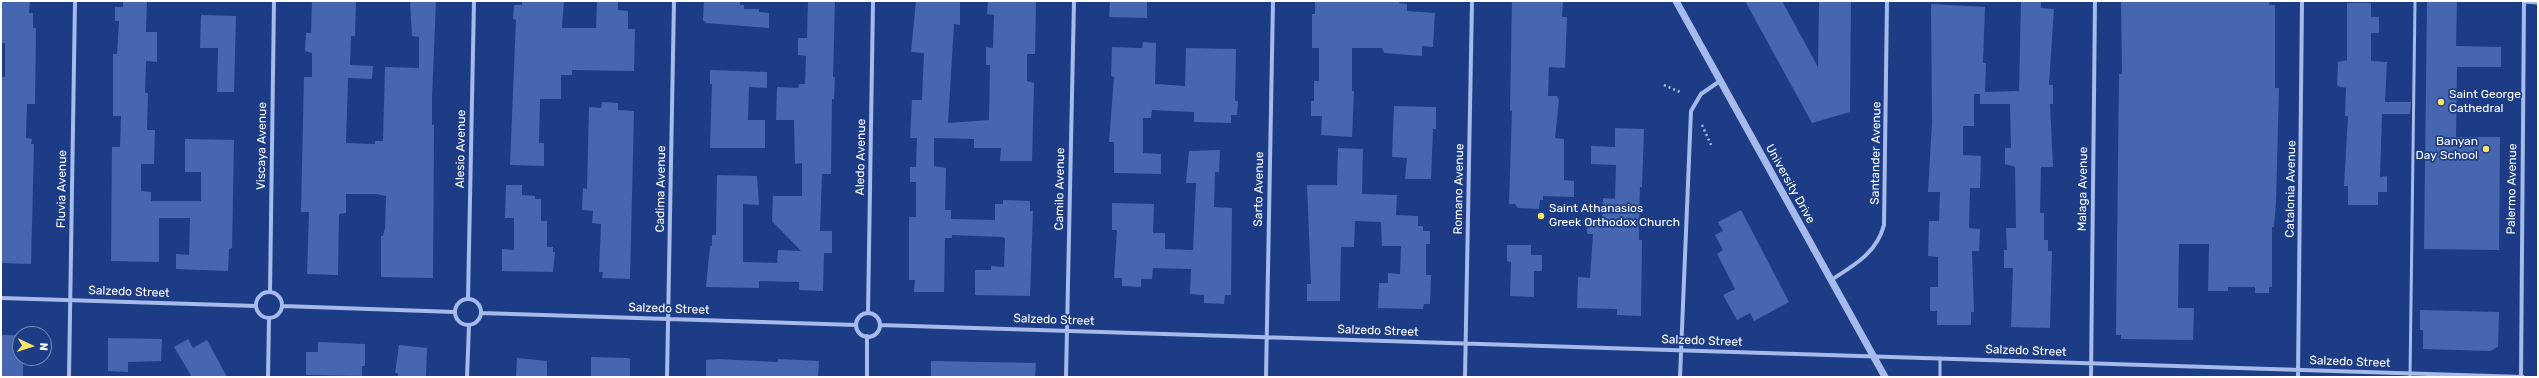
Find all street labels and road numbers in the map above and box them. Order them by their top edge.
street label: Santander Avenue [1868,101,1884,205]
street label: Viscaya Avenue [254,102,270,190]
street label: Alesio Avenue [453,110,469,188]
street label: Aledo Avenue [853,119,869,195]
street label: Catalonia Avenue [2283,140,2299,238]
street label: University Drive [1762,142,1818,226]
street label: Romano Avenue [1451,143,1467,235]
street label: Palermo Avenue [2504,143,2520,235]
street label: Cadima Avenue [653,145,669,233]
street label: Camilo Avenue [1052,147,1068,231]
street label: Malaga Avenue [2075,147,2091,231]
street label: Fluvia Avenue [54,150,70,228]
street label: Sarto Avenue [1251,151,1267,227]
street label: Salzedo Street [88,283,170,301]
street label: Salzedo Street [628,300,710,318]
street label: Salzedo Street [1013,311,1095,329]
street label: Salzedo Street [1337,322,1419,340]
street label: Salzedo Street [1661,332,1743,350]
street label: Salzedo Street [1985,342,2067,360]
street label: Salzedo Street [2309,353,2391,371]

